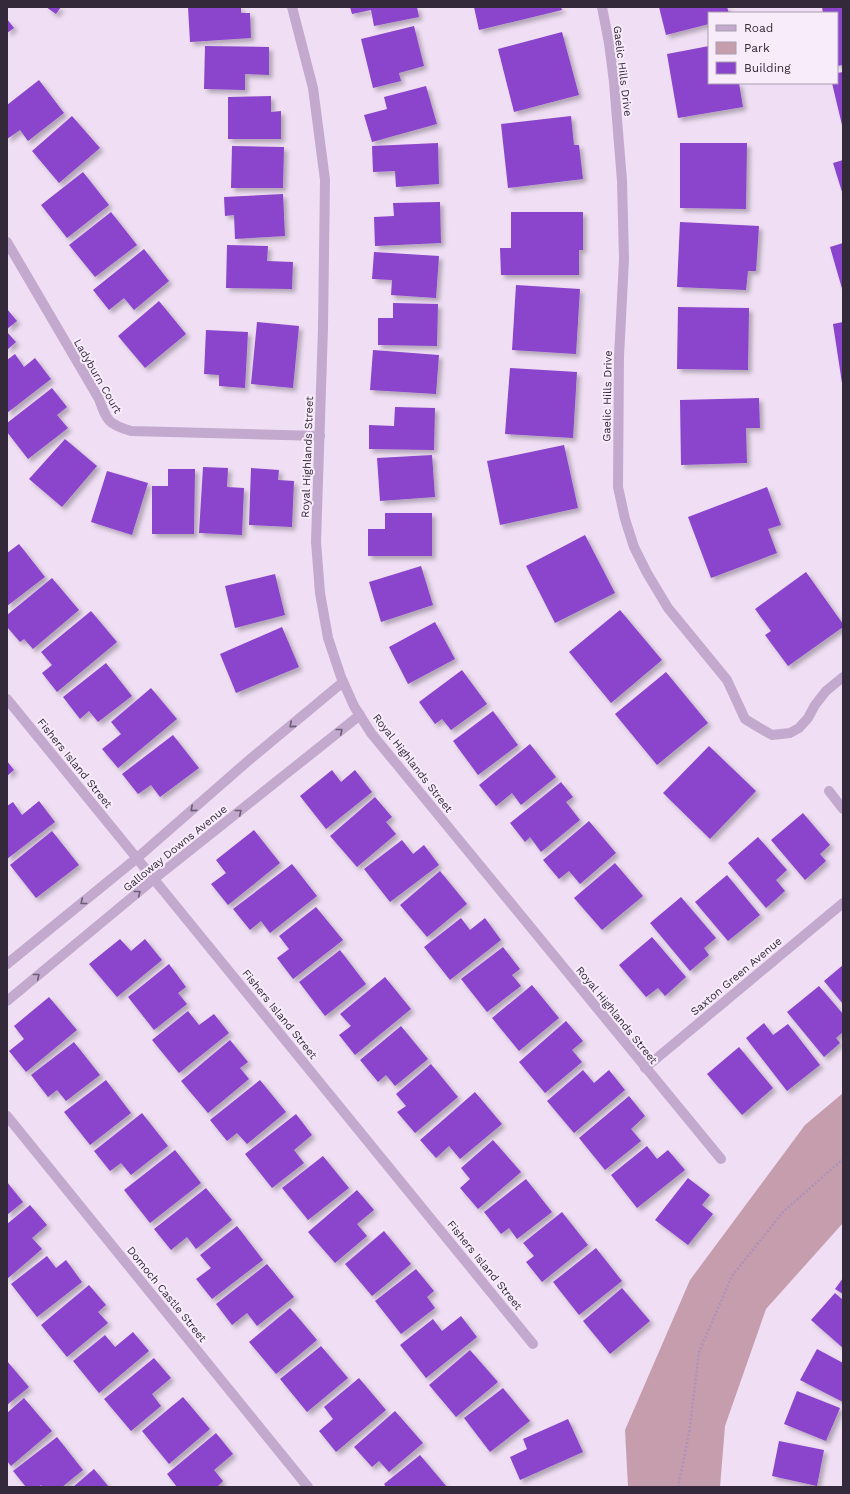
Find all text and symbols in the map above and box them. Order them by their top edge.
legend [708,12,838,84]
text: Road [744,21,773,35]
street label: Gaelic Hills Drive [610,25,635,117]
text: Park [744,41,770,55]
text: Building [744,61,791,75]
street label: Ladyburn Court [71,337,124,416]
street label: Gaelic Hills Drive [600,350,615,442]
street label: Royal Highlands Street [299,396,316,518]
street label: Royal Highlands Street [370,711,455,816]
street label: Fishers Island Street [34,716,115,811]
one-way arrow [289,720,297,727]
one-way arrow [336,728,343,735]
street label: Galloway Downs Avenue [121,802,230,894]
one-way arrow [190,804,198,812]
one-way arrow [234,809,241,816]
one-way arrow [133,891,140,898]
one-way arrow [80,897,88,904]
street label: Saxton Green Avenue [688,935,784,1018]
street label: Royal Highlands Street [573,964,660,1067]
street label: Fishers Island Street [239,967,320,1062]
one-way arrow [33,973,40,980]
street label: Fishers Island Street [444,1218,525,1313]
street label: Domoch Castle Street [124,1244,209,1345]

